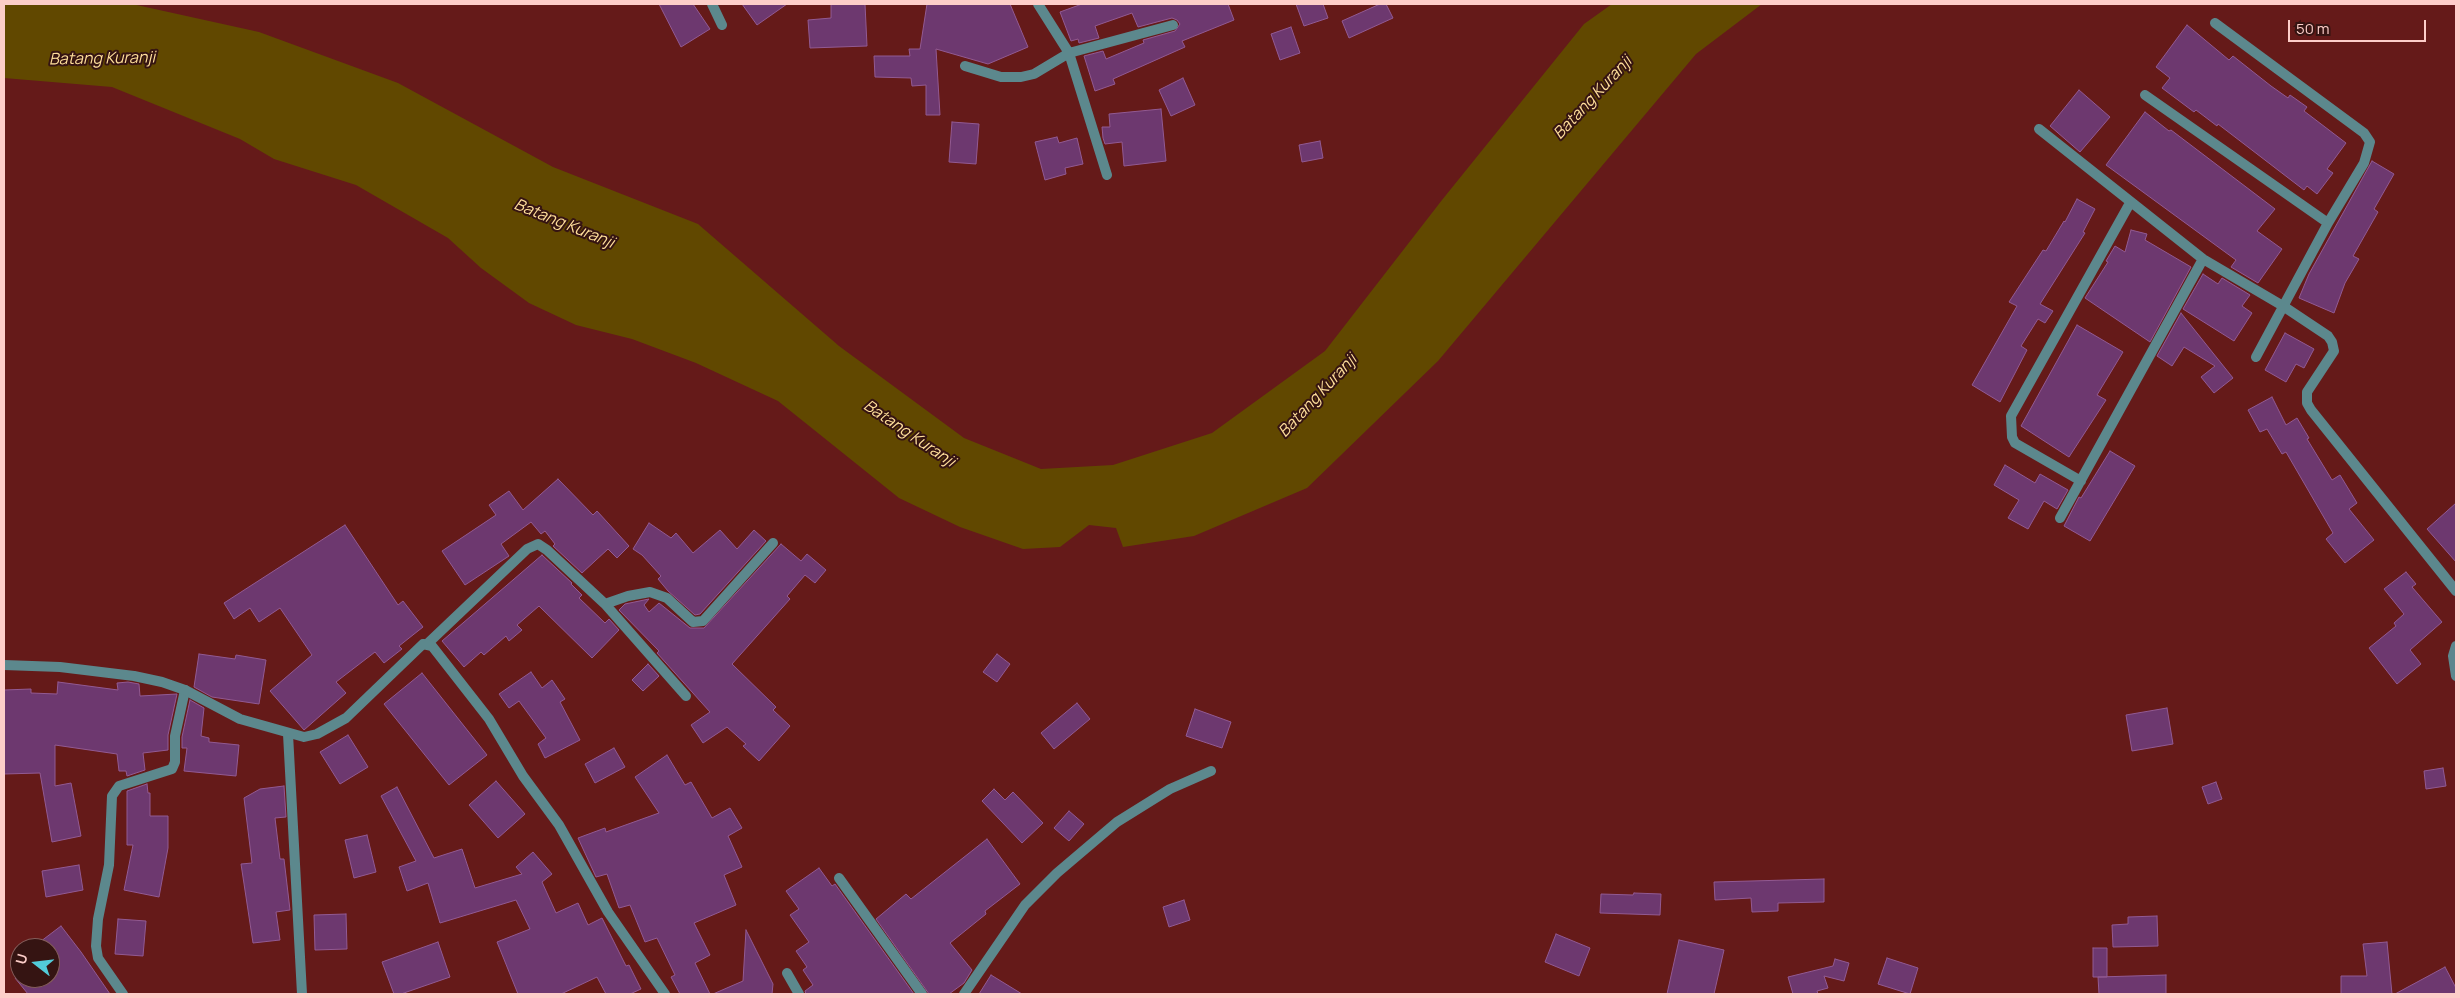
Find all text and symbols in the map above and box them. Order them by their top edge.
scale bar [2290,10,2428,42]
text: 50 m [2296,18,2330,39]
water label: Batang Kuranji [49,48,155,70]
water label: Batang Kuranji [1550,53,1636,143]
water label: Batang Kuranji [511,195,617,253]
water label: Batang Kuranji [1275,351,1361,441]
water label: Batang Kuranji [860,396,958,472]
north arrow [10,938,60,988]
text: U [11,952,32,966]

